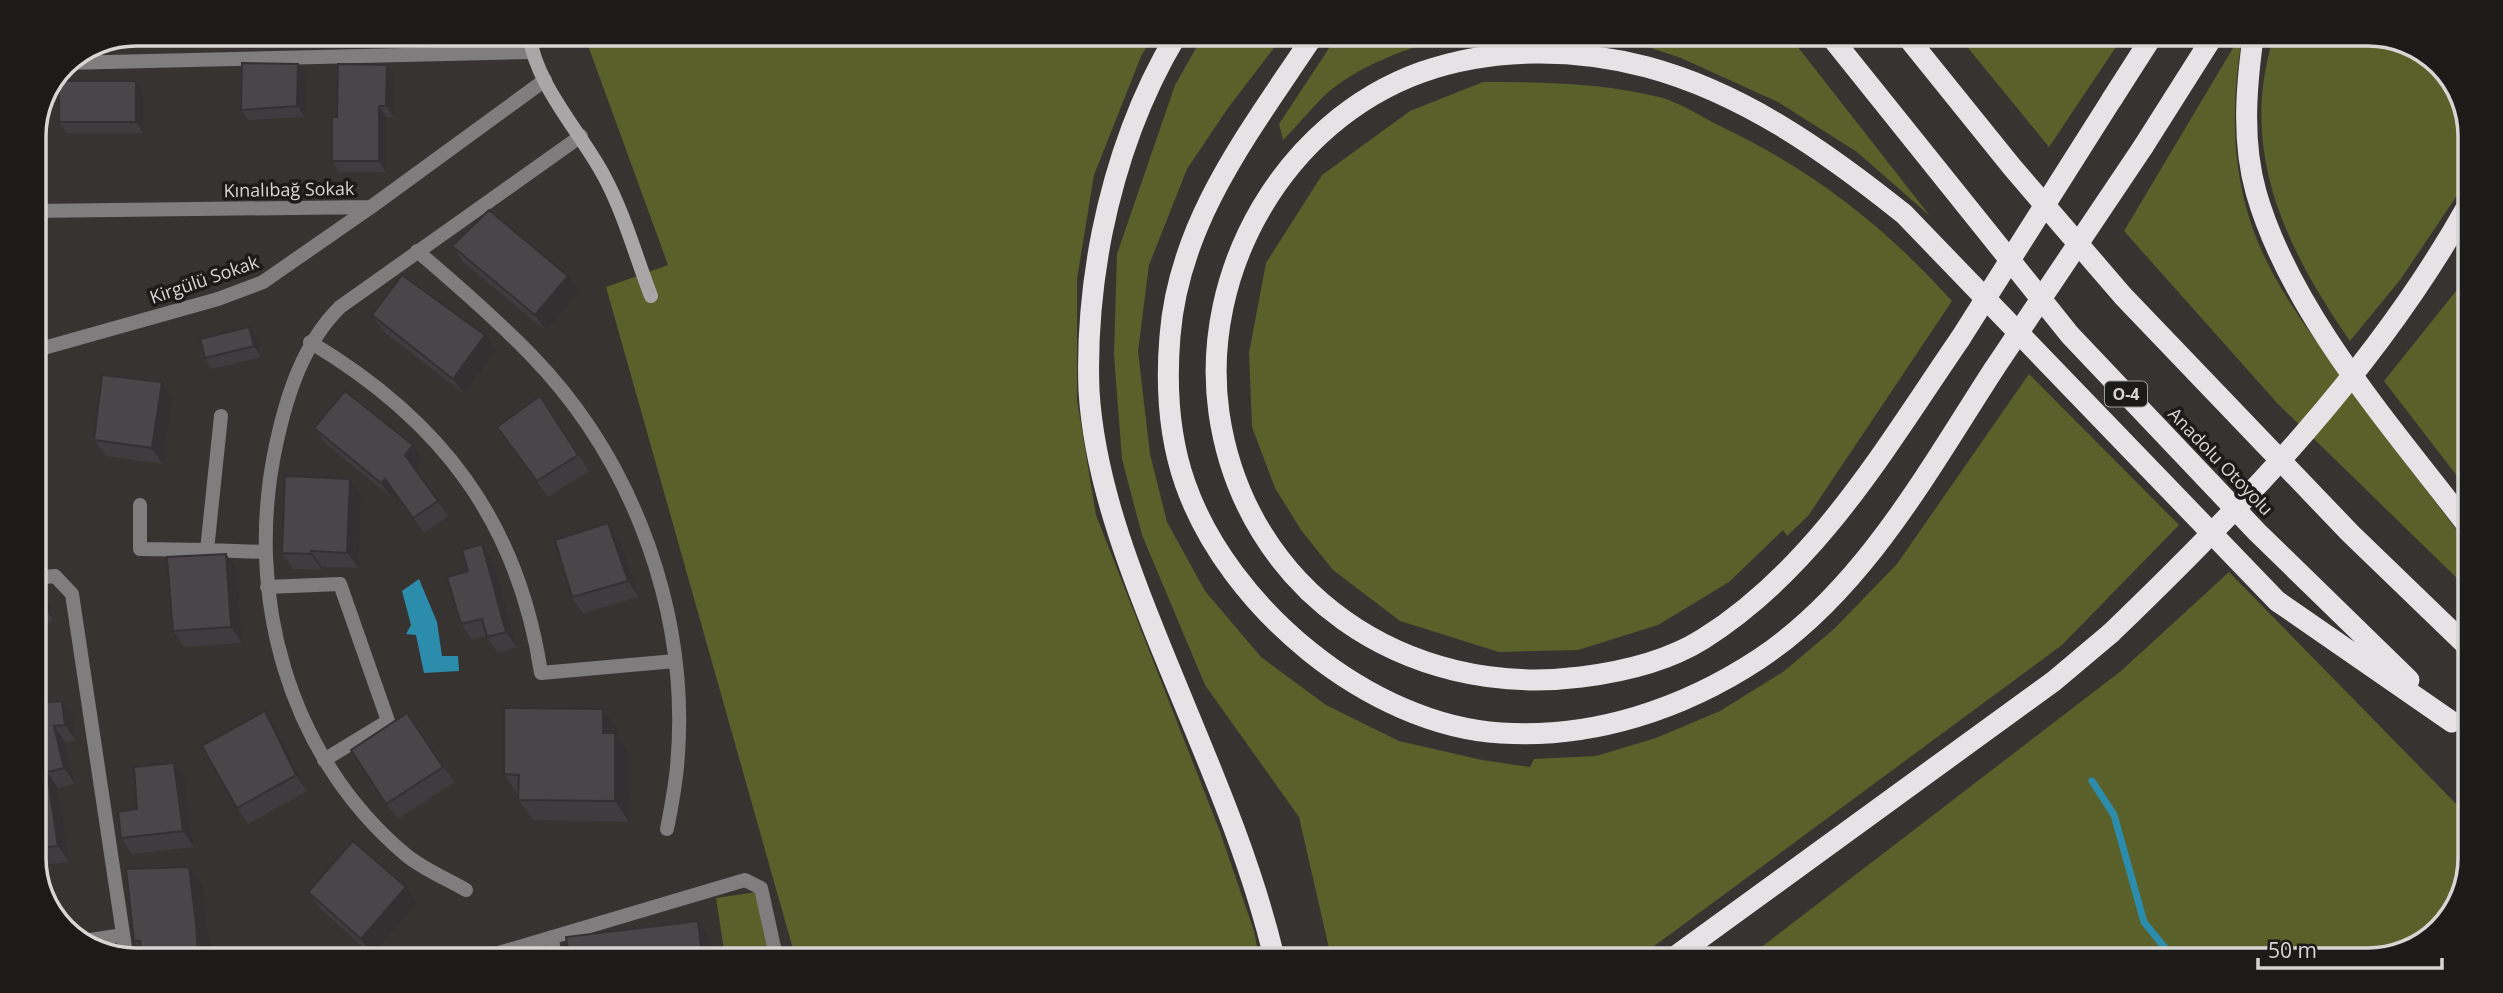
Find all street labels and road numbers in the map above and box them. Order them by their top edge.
street label: Kınalıbağ Sokak [223,176,355,202]
street label: Kirgülü Sokak [146,249,262,309]
road number: O-4 [2105,382,2147,406]
street label: Anadolu Otoyolu [2163,402,2279,520]

